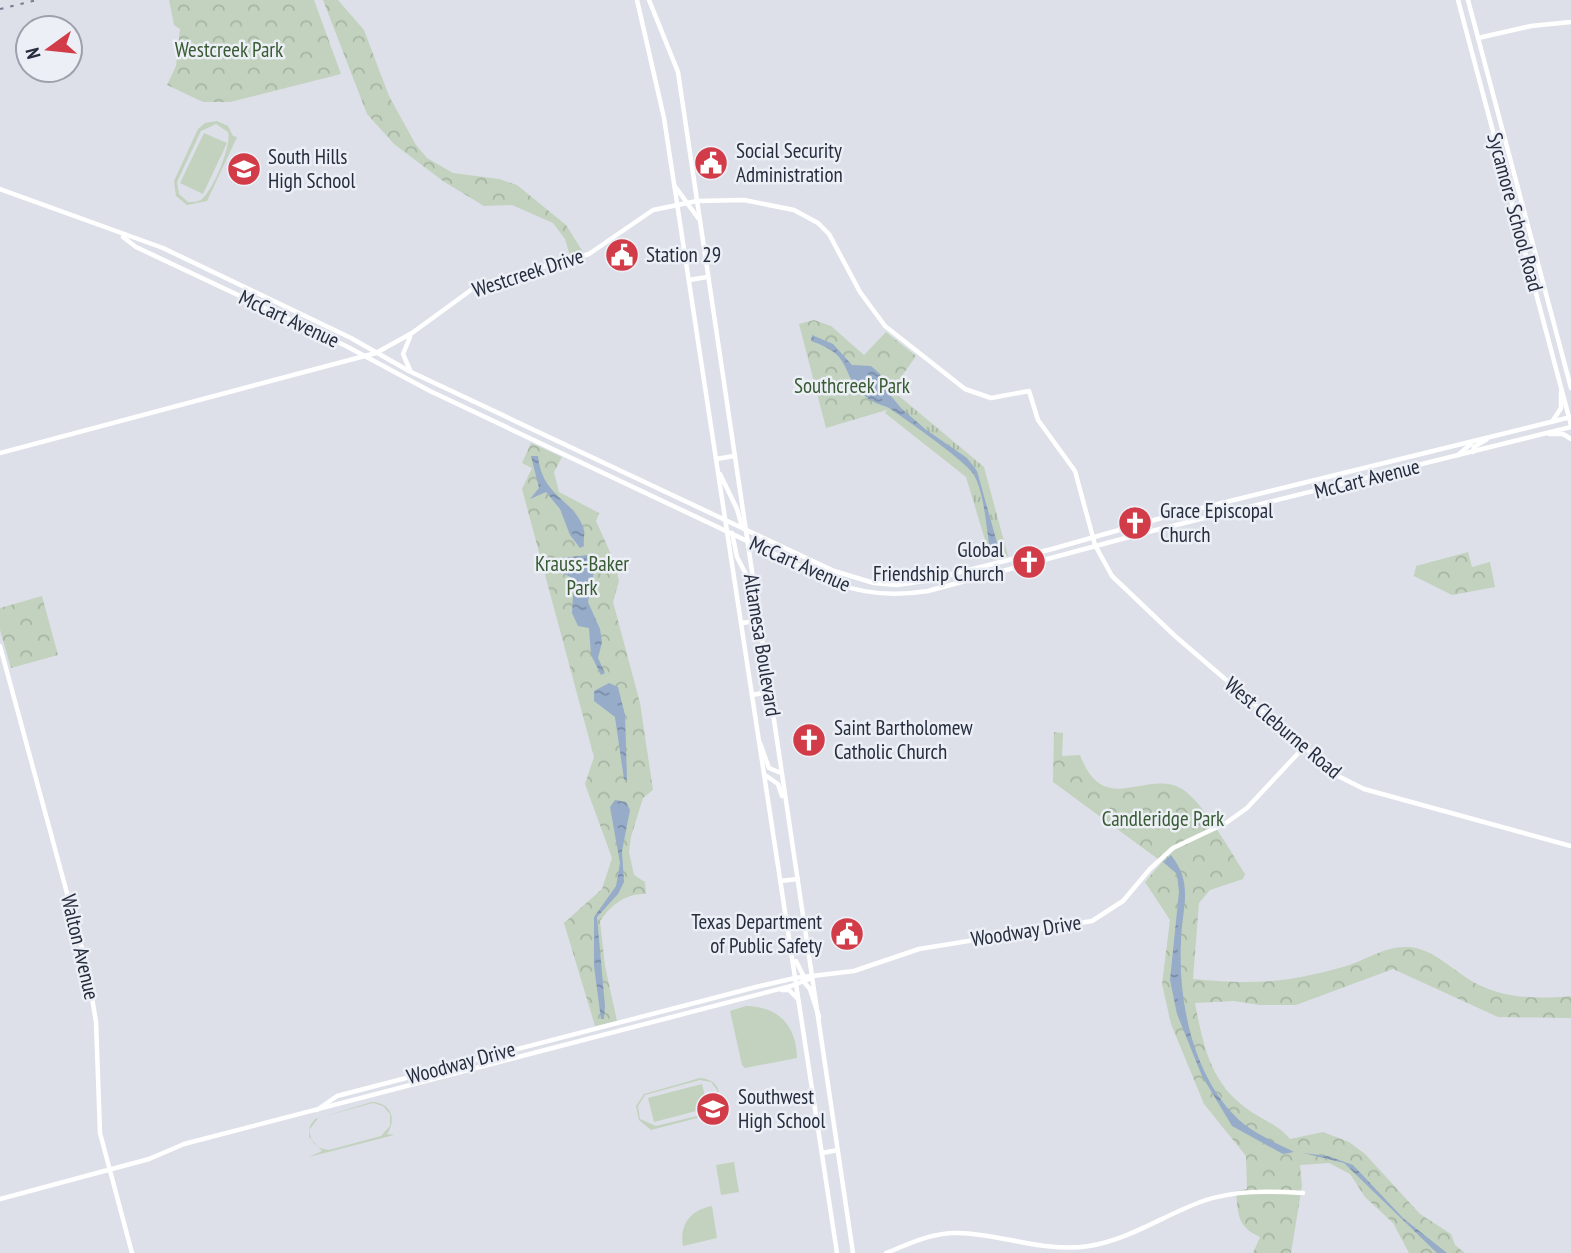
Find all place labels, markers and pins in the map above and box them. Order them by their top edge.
place label: Social Security Administration [736,137,843,188]
place label: South Hills High School [268,143,355,194]
public building icon: Social Security Administration [692,144,730,182]
school or university icon: South Hills High School [225,150,263,188]
public building icon: Station 29 [603,236,641,274]
place label: Station 29 [646,241,721,268]
place label: Grace Episcopal Church [1160,497,1273,548]
church icon: Grace Episcopal Church [1116,504,1154,542]
place label: Global Friendship Church [873,536,1004,587]
church icon: Global Friendship Church [1010,543,1048,581]
place label: Saint Bartholomew Catholic Church [834,714,973,765]
church icon: Saint Bartholomew Catholic Church [790,721,828,759]
place label: Texas Department of Public Safety [691,908,822,959]
public building icon: Texas Department of Public Safety [828,915,866,953]
place label: Southwest High School [738,1083,825,1134]
school or university icon: Southwest High School [694,1090,732,1128]

